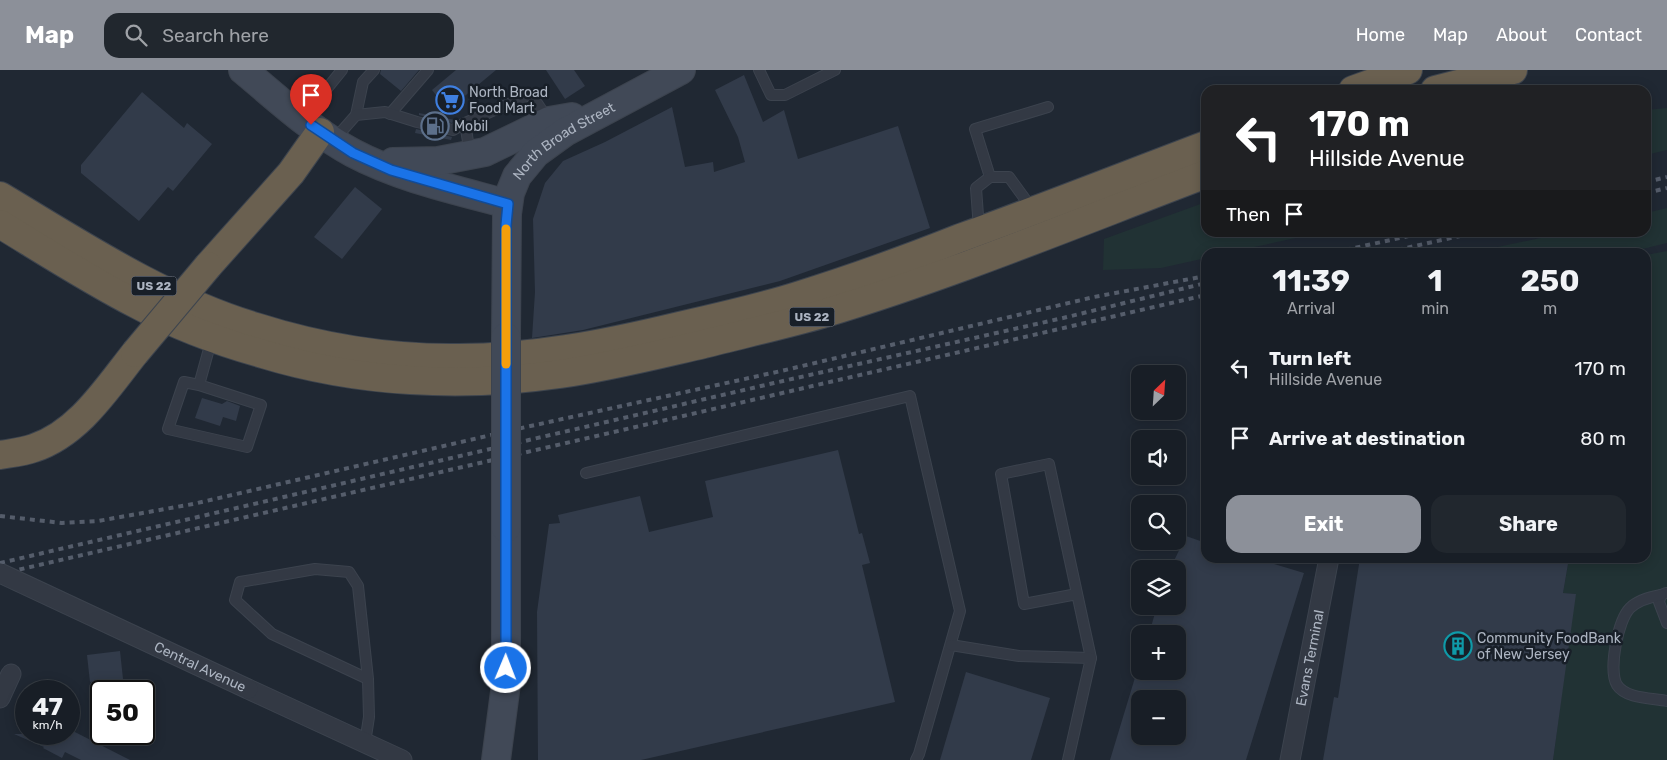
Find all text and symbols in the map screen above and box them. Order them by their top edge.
search box [104,13,454,58]
text: Map [25,21,74,49]
icon: search [122,21,150,49]
text: Search here [162,24,269,47]
text: Home [1356,24,1405,46]
text: Map [1433,24,1468,46]
text: About [1496,24,1547,46]
text: Contact [1575,24,1642,46]
pin [290,74,332,125]
icon: arrive [297,81,325,109]
place label: North Broad Food Mart [469,84,548,117]
supermarket icon: North Broad Food Mart [435,85,465,115]
street label: North Broad Street [509,99,619,183]
text: 170 m [1309,103,1410,145]
icon: left [1226,105,1291,170]
fuel station icon: Mobil [420,111,450,141]
place label: Mobil [454,118,488,135]
text: Hillside Avenue [1309,145,1465,172]
icon: arrive [1280,200,1308,228]
text: Then [1226,203,1270,226]
text: 11:39 [1272,263,1350,299]
text: 1 [1428,263,1443,299]
text: 250 [1520,263,1580,299]
road number: US 22 [132,277,176,296]
text: Arrival [1287,299,1335,318]
text: min [1421,299,1449,318]
text: m [1543,299,1557,318]
road number: US 22 [790,308,834,326]
text: Turn left [1269,347,1351,370]
icon: left [1226,354,1254,382]
text: 170 m [1575,357,1626,380]
north arrow [1131,365,1186,420]
map controls [1131,365,1186,745]
text: Hillside Avenue [1269,370,1382,389]
icon: arrive [1226,424,1254,452]
text: Arrive at destination [1269,427,1465,450]
text: 80 m [1580,427,1626,450]
button: sound [1131,430,1186,485]
button: search [1131,495,1186,550]
button: Exit [1226,495,1421,553]
button: Share [1431,495,1626,553]
button: layers [1131,560,1186,615]
street label: Evans Terminal [1293,608,1328,708]
button: + [1131,625,1186,680]
place label: Community FoodBank of New Jersey [1477,630,1622,663]
building icon: Community FoodBank of New Jersey [1443,631,1473,661]
street label: Central Avenue [151,638,249,696]
position arrow [479,641,531,693]
speed limit sign: 50 [90,680,155,745]
button: − [1131,690,1186,745]
text: 47 [32,692,63,721]
text: km/h [33,718,62,732]

